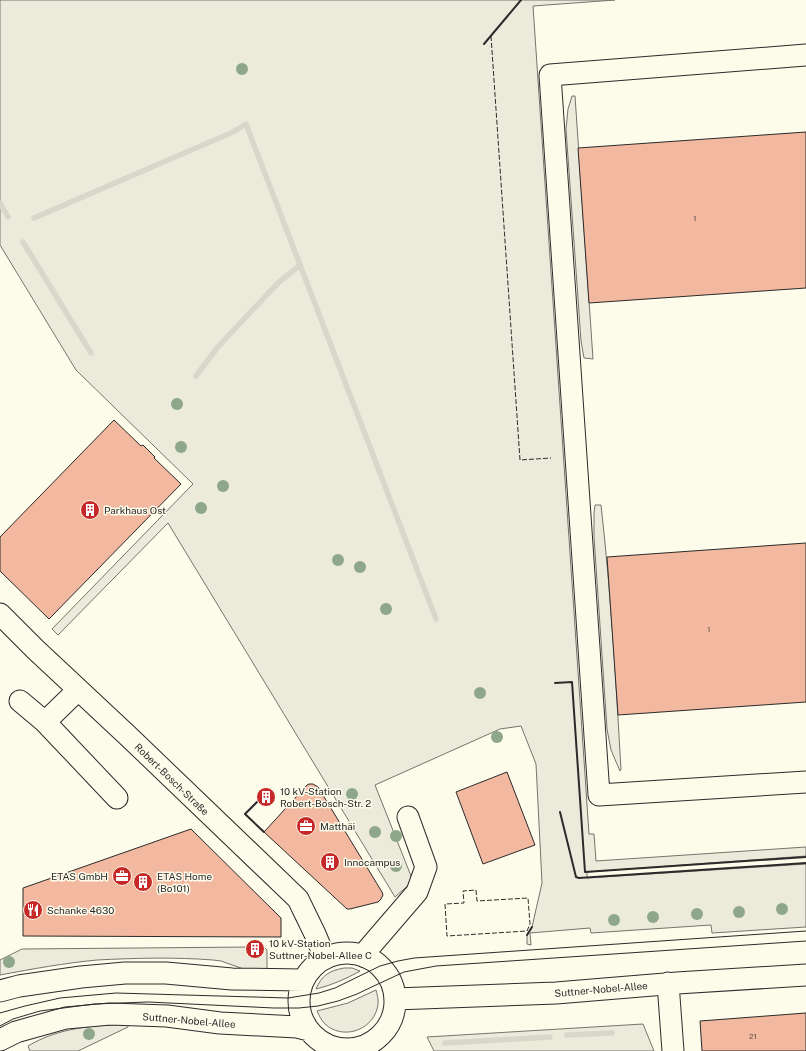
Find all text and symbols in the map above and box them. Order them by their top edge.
house number: 1 [693,213,697,223]
building icon: Parkhaus Ost [79,499,101,521]
place label: Parkhaus Ost [104,504,166,516]
house number: 1 [707,624,711,634]
street label: Robert-Bosch-Straße [132,741,212,818]
place label: 10 kV-Station Robert-Bosch-Str. 2 [280,785,371,809]
building icon: 10 kV-Station Robert-Bosch-Str. 2 [255,786,277,808]
office icon: Matthäi [295,815,317,837]
place label: Matthäi [320,820,355,832]
building icon: Innocampus [319,851,341,873]
place label: Innocampus [344,856,400,868]
office icon: ETAS GmbH [111,865,133,887]
place label: ETAS GmbH [51,870,108,882]
place label: ETAS Home (Bo101) [157,870,212,894]
building icon: ETAS Home (Bo101) [132,871,154,893]
restaurant icon: Schanke 4630 [22,899,44,921]
place label: Schanke 4630 [47,904,114,916]
place label: 10 kV-Station Suttner-Nobel-Allee C [269,937,372,961]
building icon: 10 kV-Station Suttner-Nobel-Allee C [244,938,266,960]
street label: Suttner-Nobel-Allee [554,979,648,999]
street label: Suttner-Nobel-Allee [142,1010,236,1030]
house number: 21 [749,1031,757,1041]

